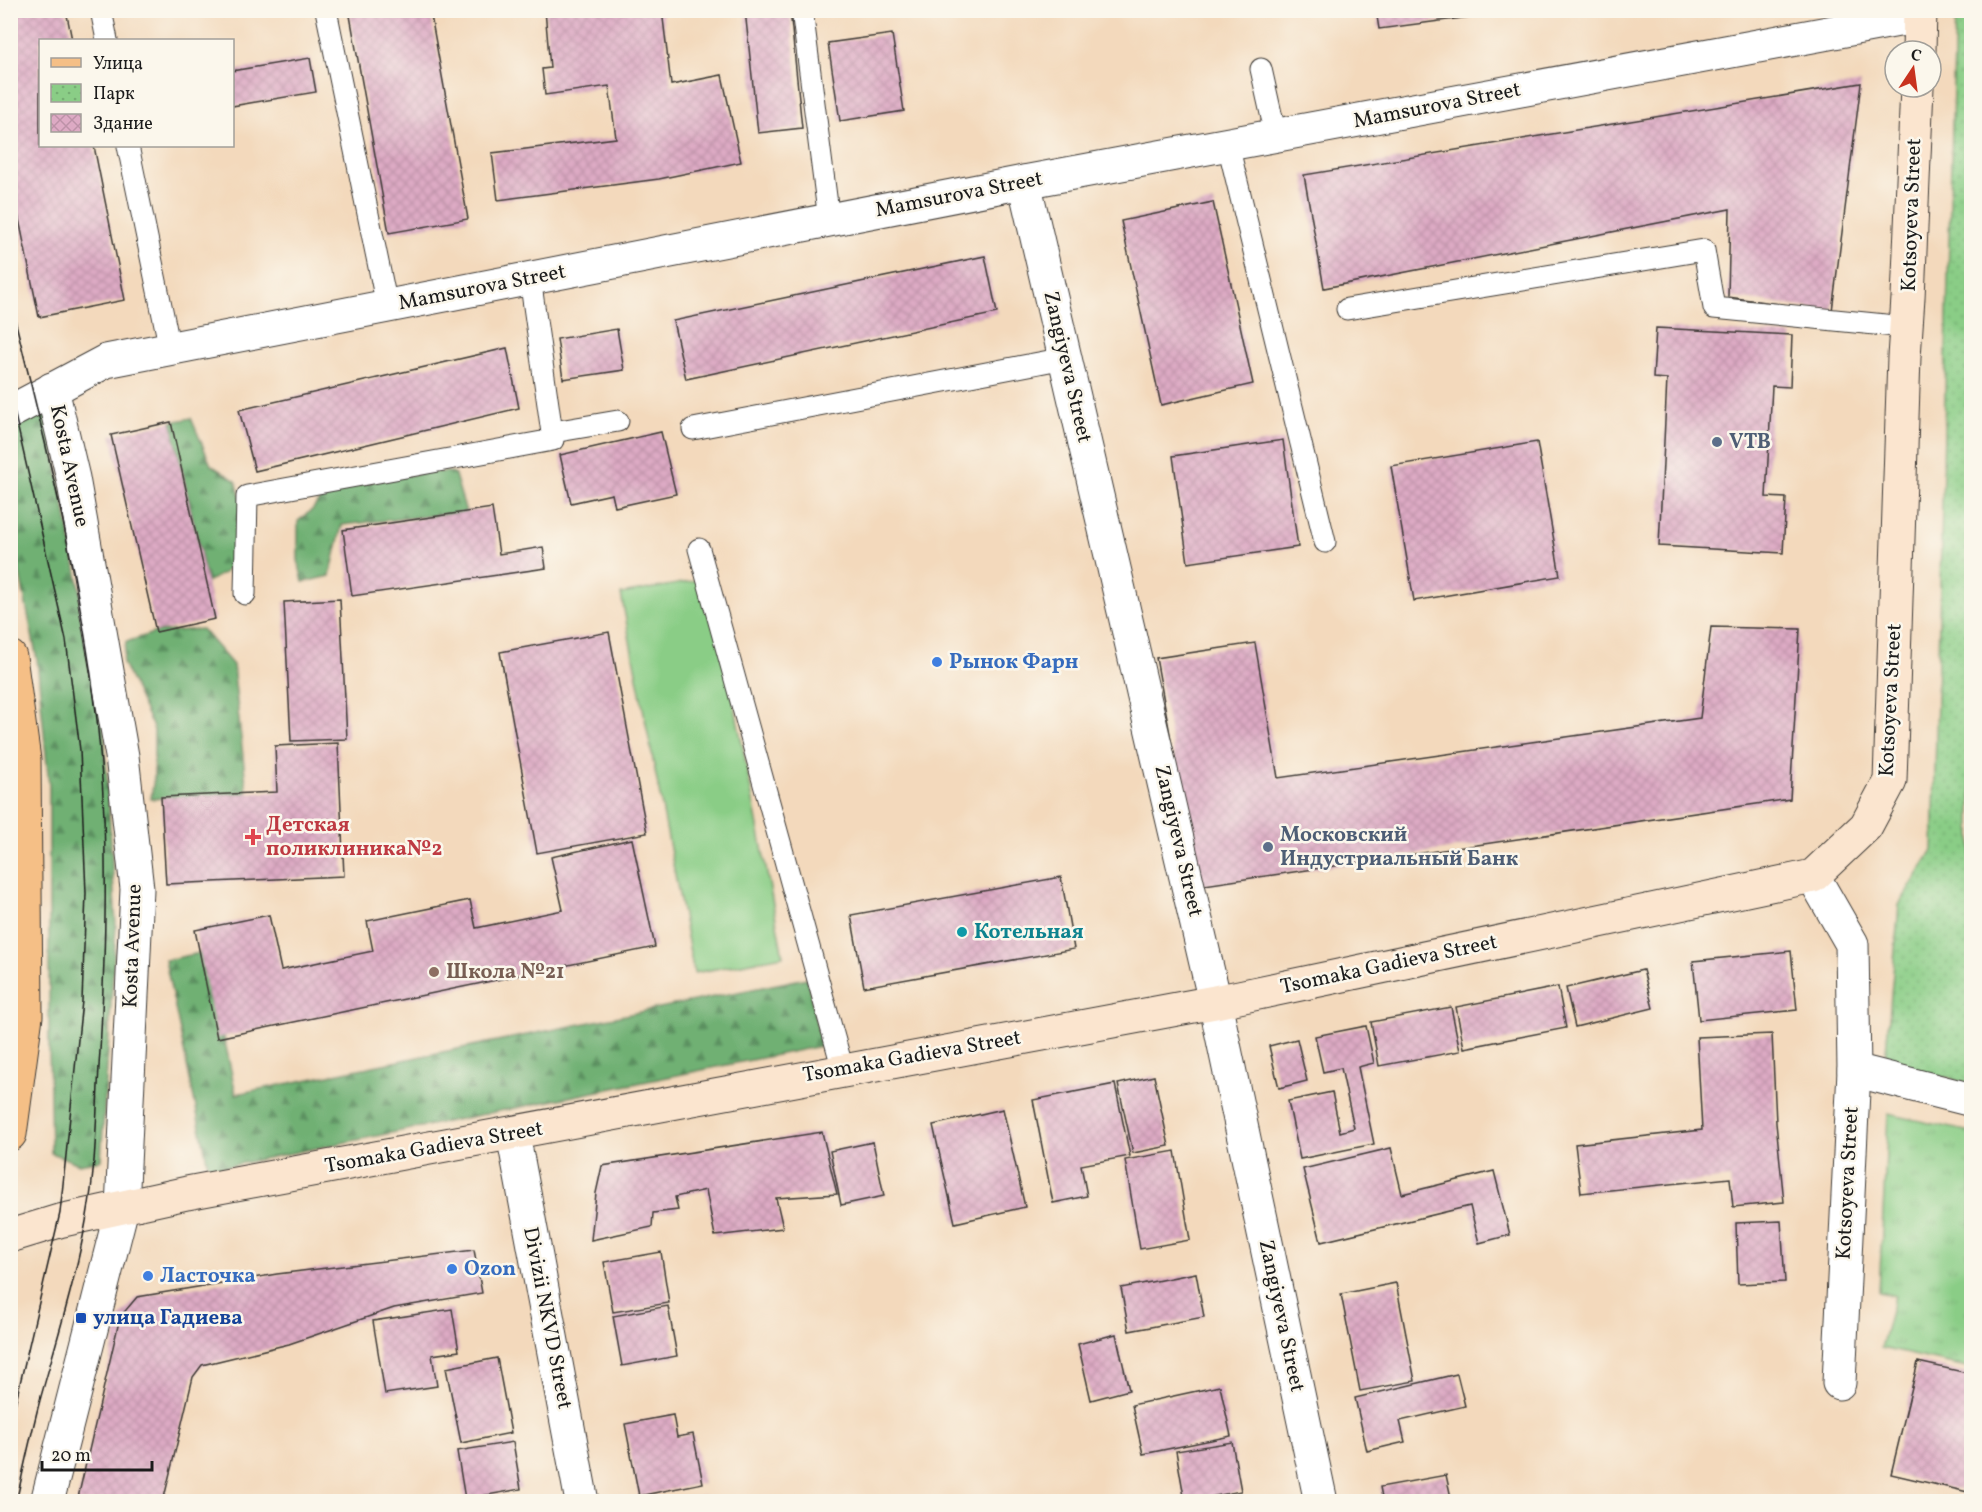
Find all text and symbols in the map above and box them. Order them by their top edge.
legend [39,39,234,147]
north arrow [1883,39,1943,99]
text: С [1908,44,1923,68]
text: Улица [93,52,143,77]
street label: Mamsurova Street [1351,76,1523,136]
text: Парк [93,82,135,107]
text: Здание [93,112,153,137]
street label: Kotsoyeva Street [1895,138,1929,292]
street label: Mamsurova Street [873,165,1045,225]
street label: Mamsurova Street [396,258,568,318]
street label: Zangiyeva Street [1035,288,1099,446]
street label: Kosta Avenue [42,402,96,530]
place label: VTB [1729,428,1771,457]
marker: VTB [1710,435,1724,449]
street label: Kotsoyeva Street [1873,623,1909,777]
place label: Рынок Фарн [949,648,1078,677]
marker: Рынок Фарн [930,655,944,669]
street label: Zangiyeva Street [1146,762,1210,920]
place label: Детская поликлиника№2 [266,811,442,864]
place label: Московский Индустриальный Банк [1280,821,1519,874]
marker: Детская поликлиника№2 [244,828,262,846]
marker: Московский Индустриальный Банк [1261,840,1275,854]
street label: Kosta Avenue [116,883,150,1009]
place label: Котельная [974,918,1084,947]
marker: Котельная [955,925,969,939]
street label: Tsomaka Gadieva Street [1278,928,1500,1002]
place label: Школа №21 [446,958,564,987]
marker: Школа №21 [427,965,441,979]
street label: Tsomaka Gadieva Street [801,1024,1023,1090]
street label: Kotsoyeva Street [1830,1106,1866,1260]
street label: Tsomaka Gadieva Street [323,1115,545,1181]
street label: Divizii NKVD Street [515,1224,579,1412]
street label: Zangiyeva Street [1251,1237,1311,1395]
place label: Ozon [464,1255,516,1284]
place label: Ласточка [160,1262,256,1291]
marker: Ozon [445,1262,459,1276]
marker: Ласточка [141,1269,155,1283]
place label: улица Гадиева [93,1304,243,1333]
marker: улица Гадиева [74,1311,88,1325]
scale bar [42,1434,152,1472]
text: 20 m [51,1444,91,1469]

